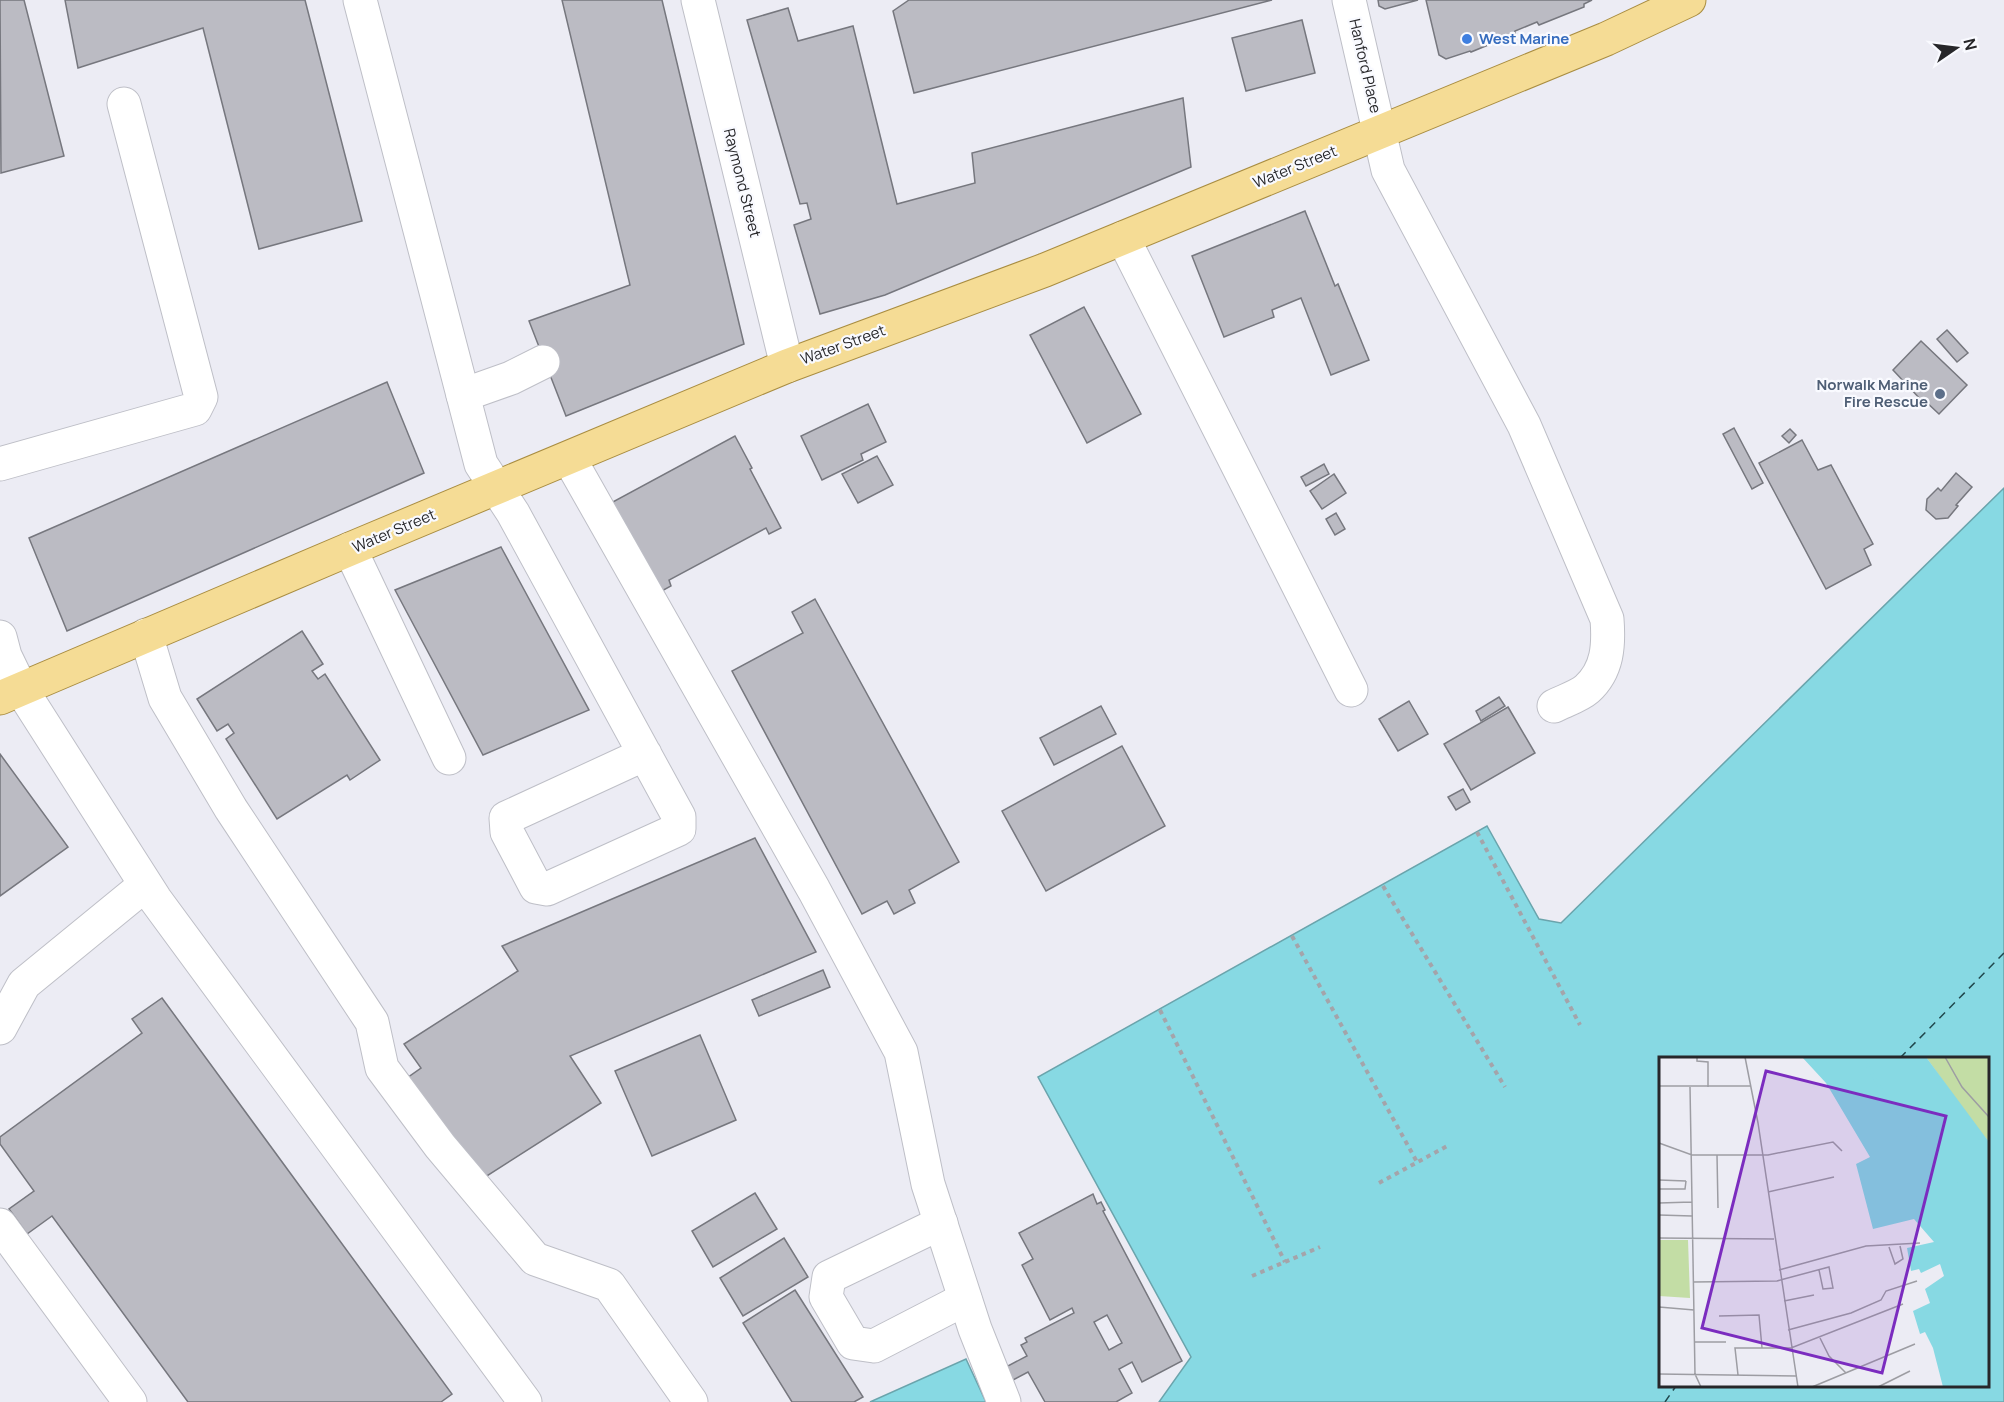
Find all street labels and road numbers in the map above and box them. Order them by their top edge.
street label: Hanford Place [1344,17,1387,115]
street label: Raymond Street [719,126,766,240]
street label: Water Street [1250,140,1340,193]
street label: Water Street [798,320,888,370]
street label: Water Street [349,504,439,558]

